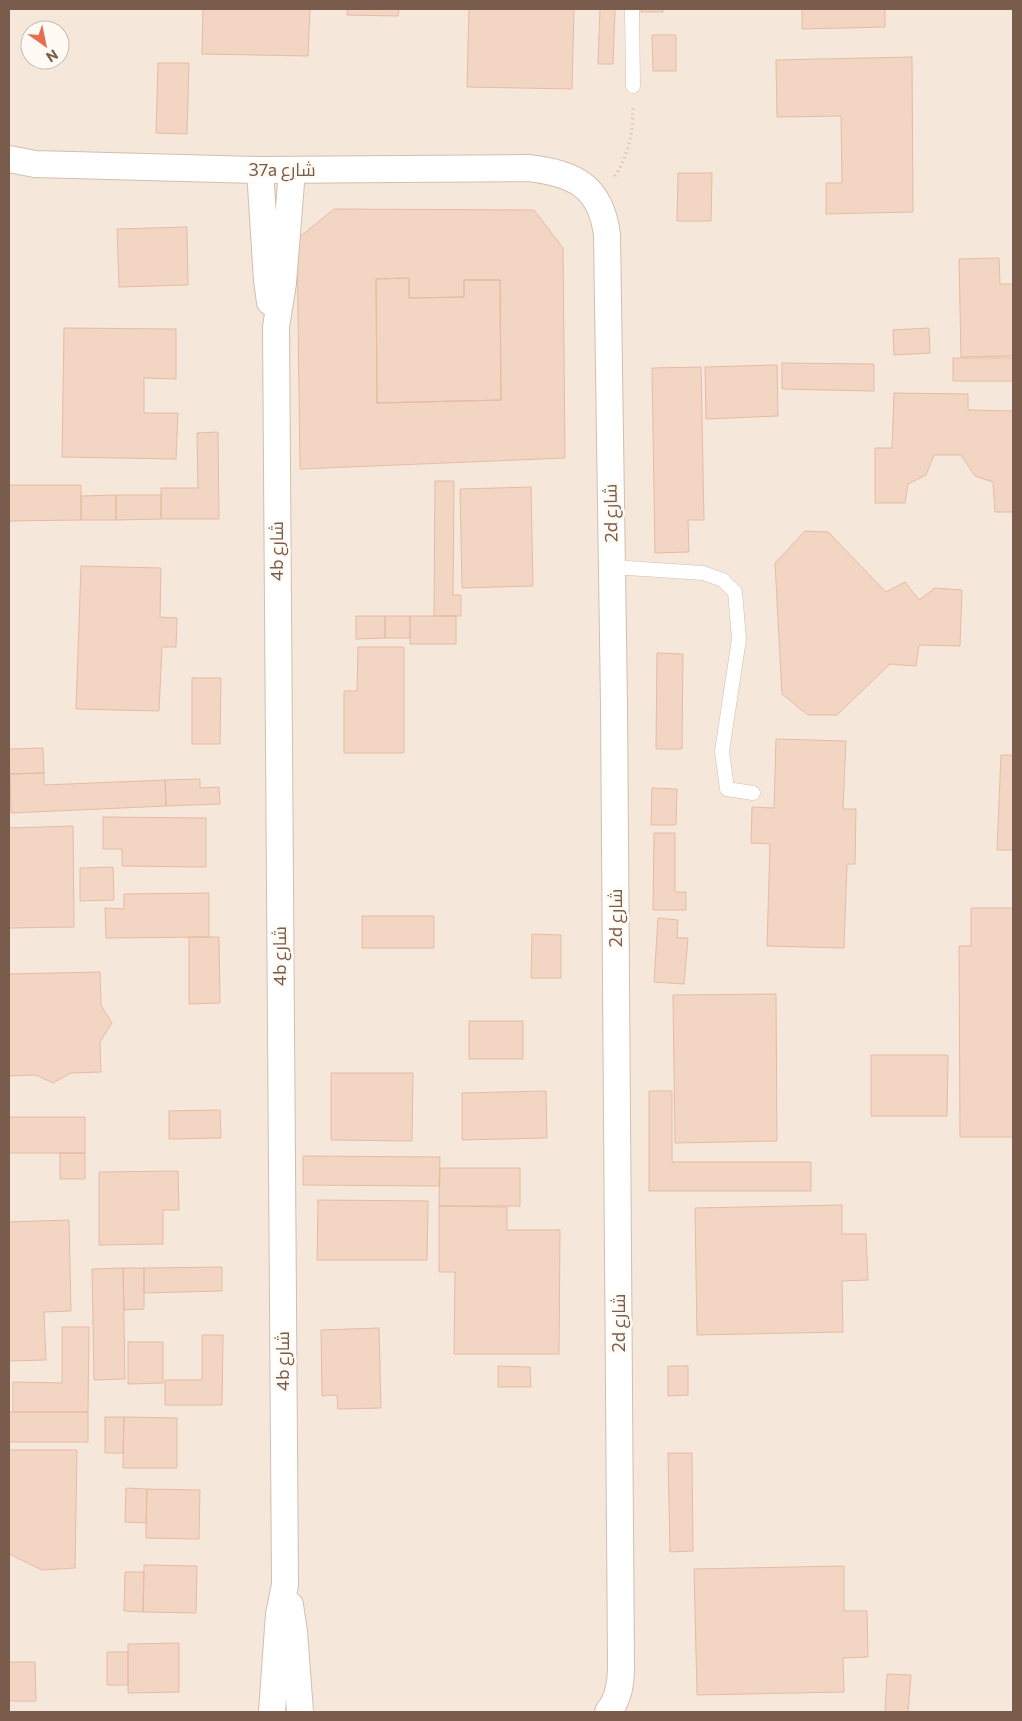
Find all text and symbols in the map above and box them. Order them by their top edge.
north arrow [20,20,70,70]
text: N [43,46,61,66]
street label: 37a شارع [248,158,316,182]
street label: 2d شارع [598,483,624,543]
street label: 4b شارع [265,521,289,581]
street label: 2d شارع [604,889,628,947]
street label: 4b شارع [268,926,292,986]
street label: 2d شارع [607,1294,631,1352]
street label: 4b شارع [271,1331,295,1391]

